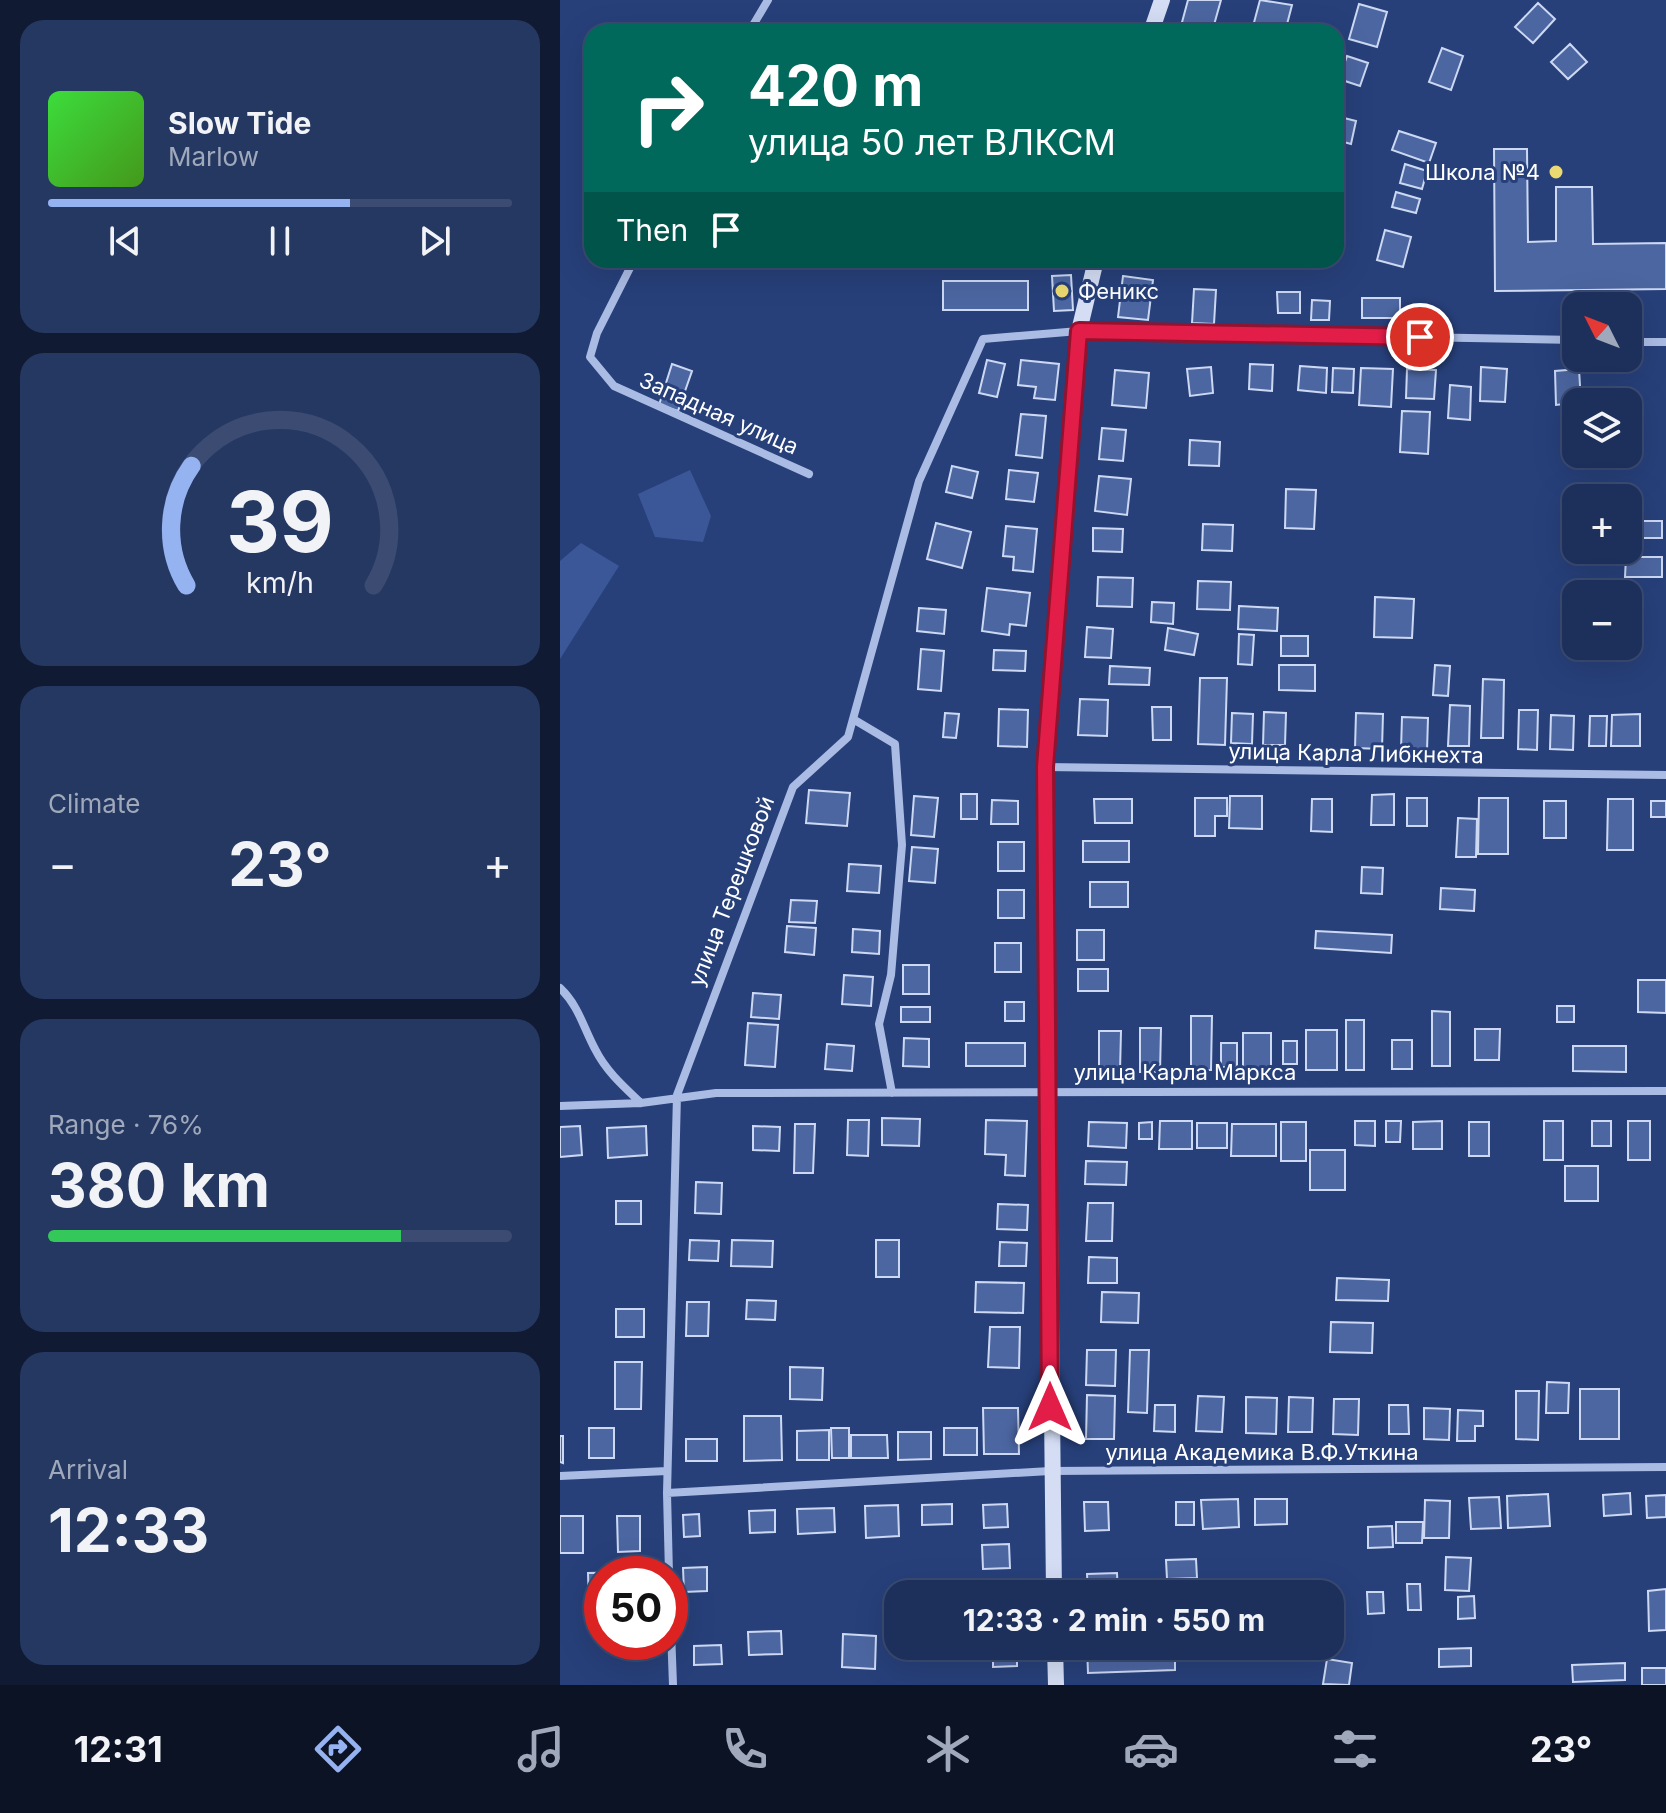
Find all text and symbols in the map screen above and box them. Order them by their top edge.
text: 420 m [748,52,923,120]
icon: right [616,56,720,160]
text: Slow Tide [168,105,311,141]
text: улица 50 лет ВЛКСМ [748,120,1116,164]
text: Marlow [168,141,259,172]
place label: Школа №4 [1425,159,1540,185]
marker: Школа №4 [1547,163,1565,181]
icon: arrive [704,208,748,252]
text: Then [616,212,688,248]
icon: previous [103,219,147,263]
icon: pause [258,219,302,263]
icon: next [413,219,457,263]
place label: Феникс [1078,278,1159,304]
marker: Феникс [1053,282,1071,300]
north arrow [1562,292,1642,372]
map controls [1562,292,1642,660]
pin [1386,303,1454,371]
icon: arrive [1398,315,1442,359]
street label: Западная улица [635,366,803,460]
button: layers [1562,388,1642,468]
text: 39 [226,470,334,571]
button: + [1562,484,1642,564]
text: km/h [246,565,314,600]
button: − [1562,580,1642,660]
street label: улица Карла Либкнехта [1228,738,1484,768]
text: Climate [48,788,140,819]
street label: улица Терешковой [683,792,779,990]
text: 23° [228,828,332,900]
text: − [48,837,77,891]
text: + [483,837,512,891]
street label: улица Карла Маркса [1074,1059,1296,1085]
text: Range · 76% [48,1109,204,1140]
text: 380 km [48,1149,270,1221]
position arrow [1008,1365,1092,1449]
street label: улица Академика В.Ф.Уткина [1105,1439,1419,1465]
text: Arrival [48,1454,128,1485]
text: 12:33 [48,1494,209,1566]
speed limit sign: 50 [584,1556,688,1660]
text: 12:33 · 2 min · 550 m [963,1602,1265,1638]
icon: directions [310,1721,366,1777]
icon: music [513,1721,569,1777]
icon: phone [717,1721,773,1777]
icon: climate [920,1721,976,1777]
icon: car [1123,1721,1179,1777]
icon: filters [1327,1721,1383,1777]
text: 12:31 [74,1727,163,1771]
text: 23° [1530,1727,1592,1771]

